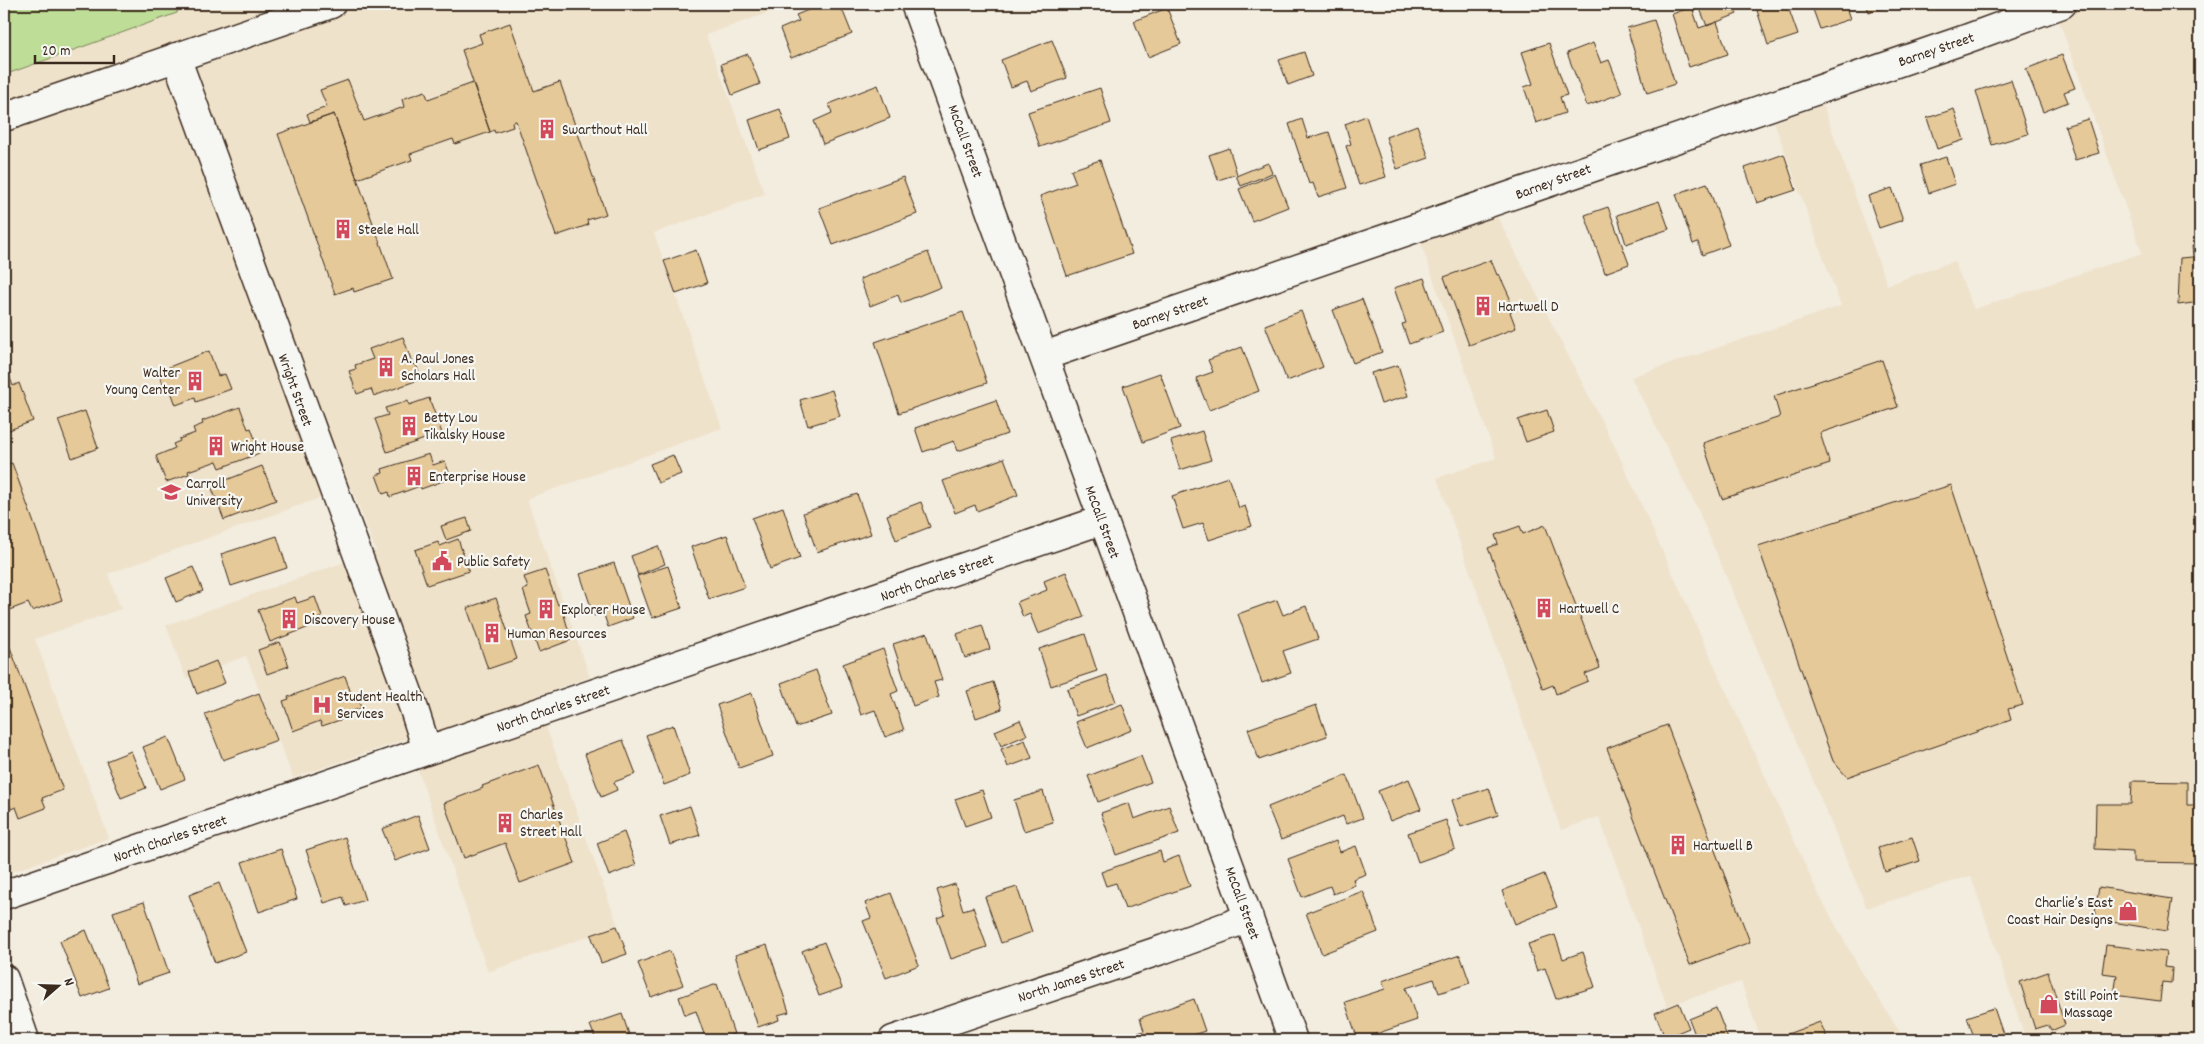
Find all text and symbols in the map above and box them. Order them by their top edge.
street label: Barney Street [1896,27,1978,74]
scale bar [35,32,114,64]
text: 20 m [42,41,70,63]
street label: McCall Street [941,102,988,182]
building icon: Swarthout Hall [536,118,558,140]
place label: Swarthout Hall [562,120,648,142]
street label: Barney Street [1513,159,1595,207]
building icon: Steele Hall [332,218,354,240]
place label: Steele Hall [358,220,419,242]
street label: Barney Street [1130,290,1212,337]
building icon: Hartwell D [1472,295,1494,317]
place label: Hartwell D [1498,297,1559,319]
place label: A. Paul Jones Scholars Hall [401,349,475,388]
street label: Wright Street [271,351,318,430]
building icon: A. Paul Jones Scholars Hall [375,356,397,378]
place label: Walter Young Center [106,363,180,402]
building icon: Walter Young Center [184,370,206,392]
place label: Betty Lou Tikalsky House [424,408,506,447]
building icon: Betty Lou Tikalsky House [398,415,420,437]
building icon: Wright House [205,435,227,457]
place label: Wright House [231,437,304,459]
building icon: Enterprise House [403,465,425,487]
place label: Enterprise House [429,467,526,489]
place label: Carroll University [186,474,243,513]
school or university icon: Carroll University [160,481,182,503]
street label: McCall Street [1078,483,1125,563]
street label: North Charles Street [878,549,998,609]
public building icon: Public Safety [431,550,453,572]
place label: Public Safety [457,552,531,574]
building icon: Hartwell C [1533,597,1555,619]
building icon: Explorer House [535,598,557,620]
place label: Hartwell C [1559,599,1619,621]
place label: Explorer House [561,600,646,622]
building icon: Discovery House [278,608,300,630]
place label: Discovery House [304,610,396,632]
building icon: Human Resources [481,622,503,644]
place label: Human Resources [507,624,607,646]
street label: North Charles Street [494,680,614,740]
place label: Student Health Services [337,687,423,726]
hospital icon: Student Health Services [311,694,333,716]
place label: Charles Street Hall [520,805,582,844]
street label: North Charles Street [111,810,231,870]
building icon: Charles Street Hall [494,812,516,834]
building icon: Hartwell B [1667,834,1689,856]
place label: Hartwell B [1693,836,1753,858]
street label: McCall Street [1218,864,1265,944]
place label: Charlie’s East Coast Hair Designs [2007,893,2113,932]
shop icon: Charlie’s East Coast Hair Designs [2117,900,2139,922]
street label: North James Street [1015,954,1128,1010]
north arrow [32,962,82,1012]
text: N [58,976,79,989]
place label: Still Point Massage [2064,986,2119,1025]
shop icon: Still Point Massage [2038,993,2060,1015]

